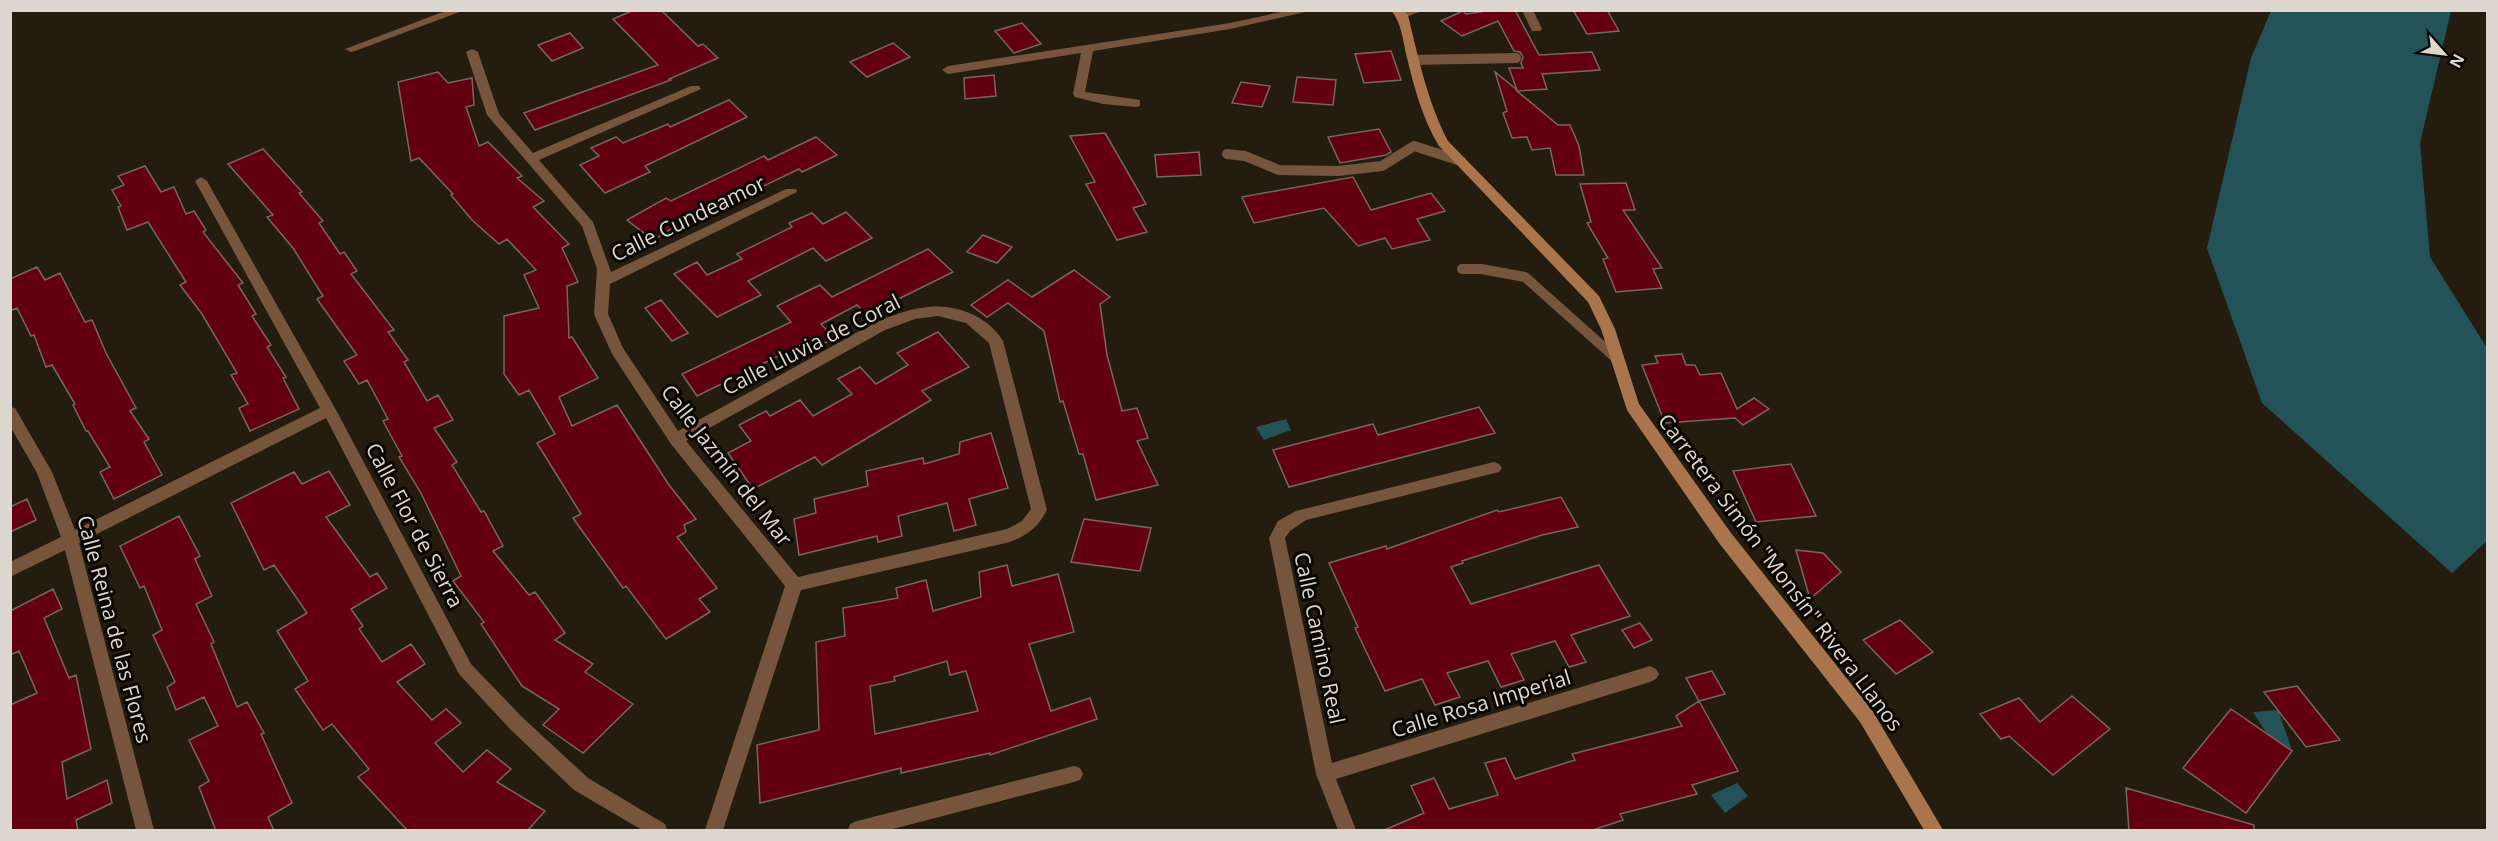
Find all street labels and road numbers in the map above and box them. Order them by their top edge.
street label: Calle Cundeamor [606,168,770,268]
street label: Calle Lluvia de Coral [717,287,905,401]
street label: Calle Jazmín del Mar [655,379,799,552]
street label: Carretera Simón "Monsín" Rivera Llanos [1652,408,1910,736]
street label: Calle Flor de Sierra [360,438,470,612]
street label: Calle Reina de las Flores [71,512,159,746]
street label: Calle Camino Real [1288,549,1352,727]
street label: Calle Rosa Imperial [1388,662,1574,744]

